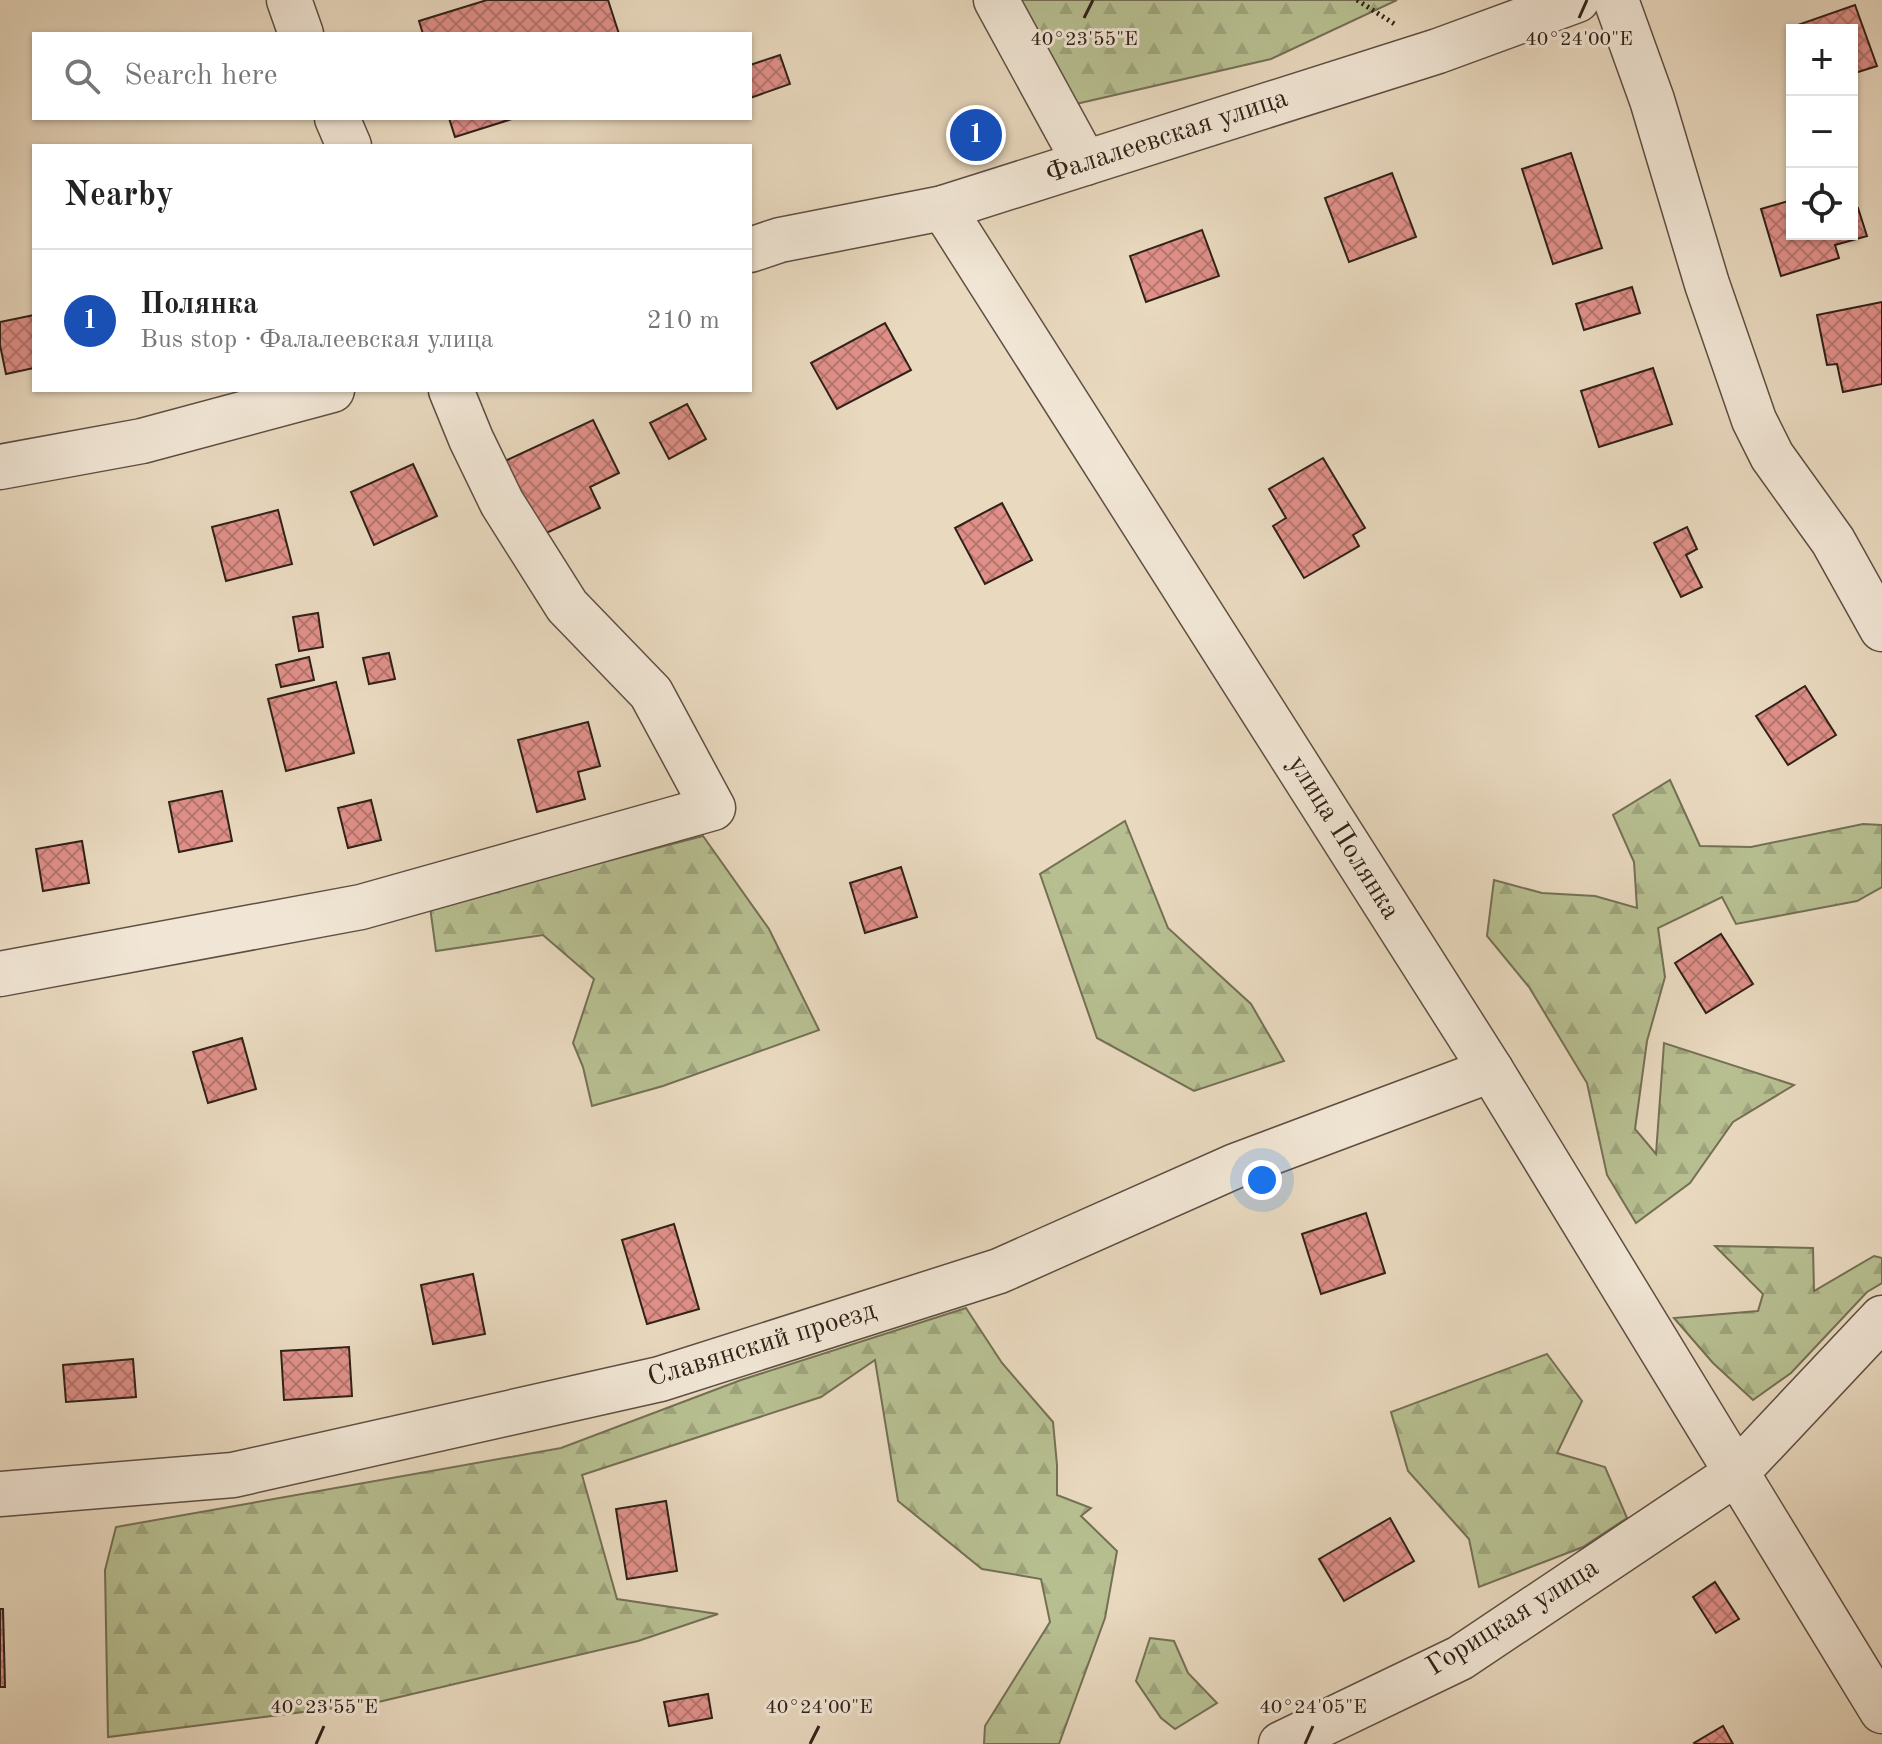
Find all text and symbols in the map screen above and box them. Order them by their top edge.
map controls [1786,24,1858,240]
button: + [1786,24,1858,96]
text: 40°23'55"E [1030,30,1138,50]
text: 40°24'00"E [1525,30,1633,50]
search box [32,32,752,120]
icon: search [60,54,104,98]
text: Search here [124,61,278,91]
street label: Фалалеевская улица [1042,85,1292,189]
button: − [1786,96,1858,168]
pin: 1 [950,105,1002,165]
button: locate [1786,168,1858,240]
text: Nearby [64,179,174,213]
text: Полянка [140,290,258,320]
text: 1 [82,308,98,334]
text: 210 m [647,308,720,334]
text: Bus stop · Фалалеевская улица [140,327,494,353]
street label: улица Полянка [1281,751,1405,925]
your location [1242,1160,1282,1200]
street label: Славянский проезд [645,1297,880,1393]
street label: Горицкая улица [1422,1554,1604,1682]
text: 40°23'55"E [270,1698,378,1718]
text: 40°24'00"E [765,1698,873,1718]
text: 40°24'05"E [1259,1698,1367,1718]

